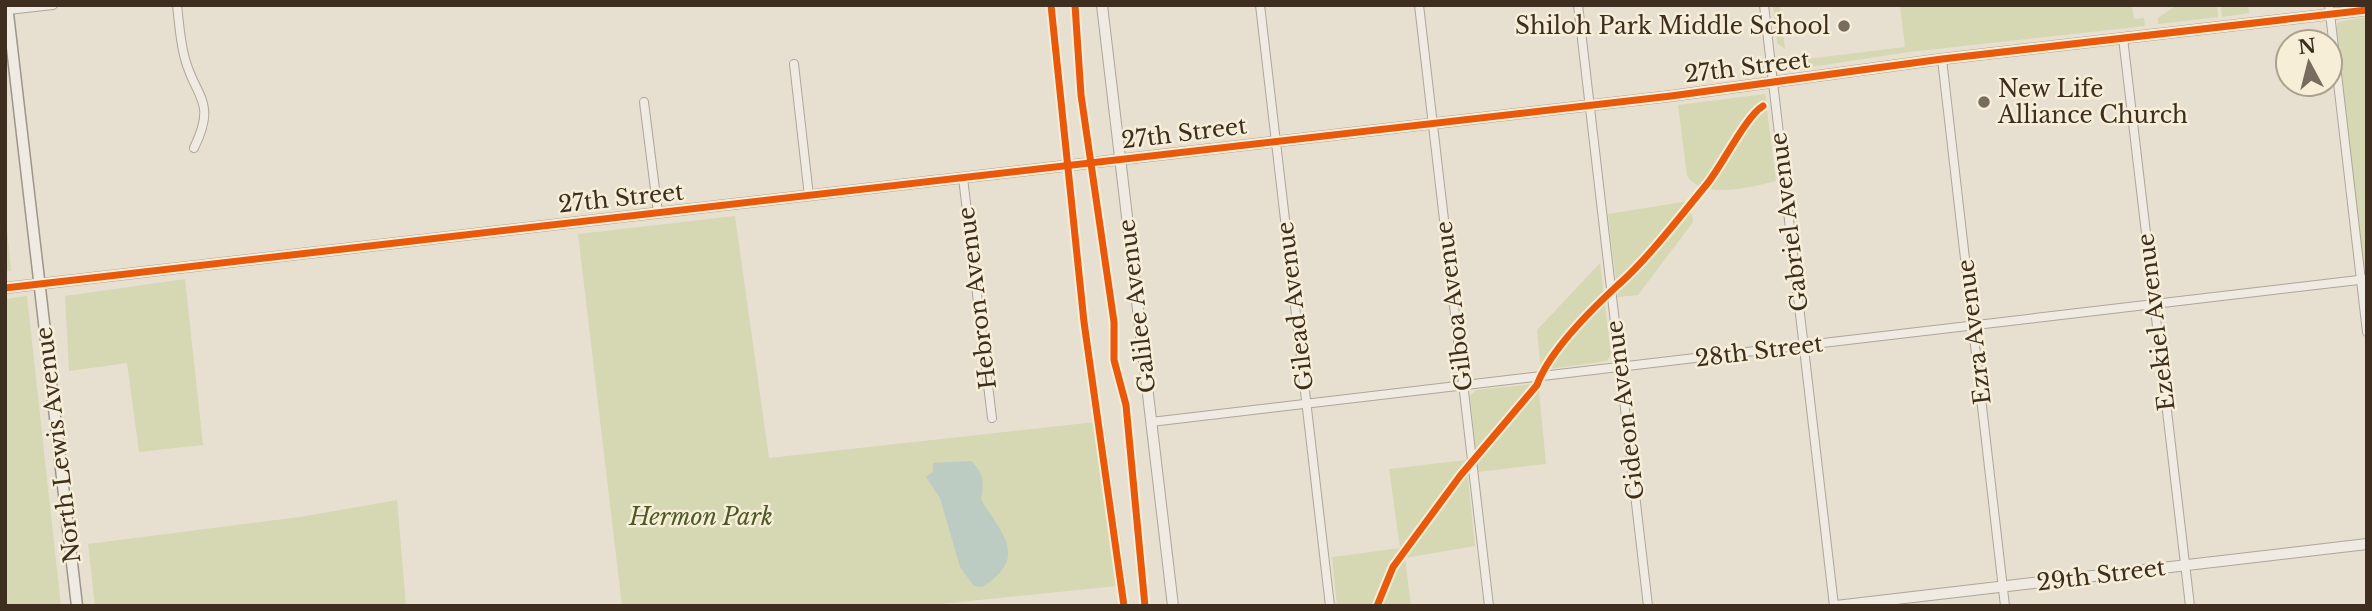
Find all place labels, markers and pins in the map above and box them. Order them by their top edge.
place label: Shiloh Park Middle School [1515,12,1830,40]
marker: Shiloh Park Middle School [1836,18,1852,34]
place label: New Life Alliance Church [1997,75,2188,129]
marker: New Life Alliance Church [1976,94,1992,110]

